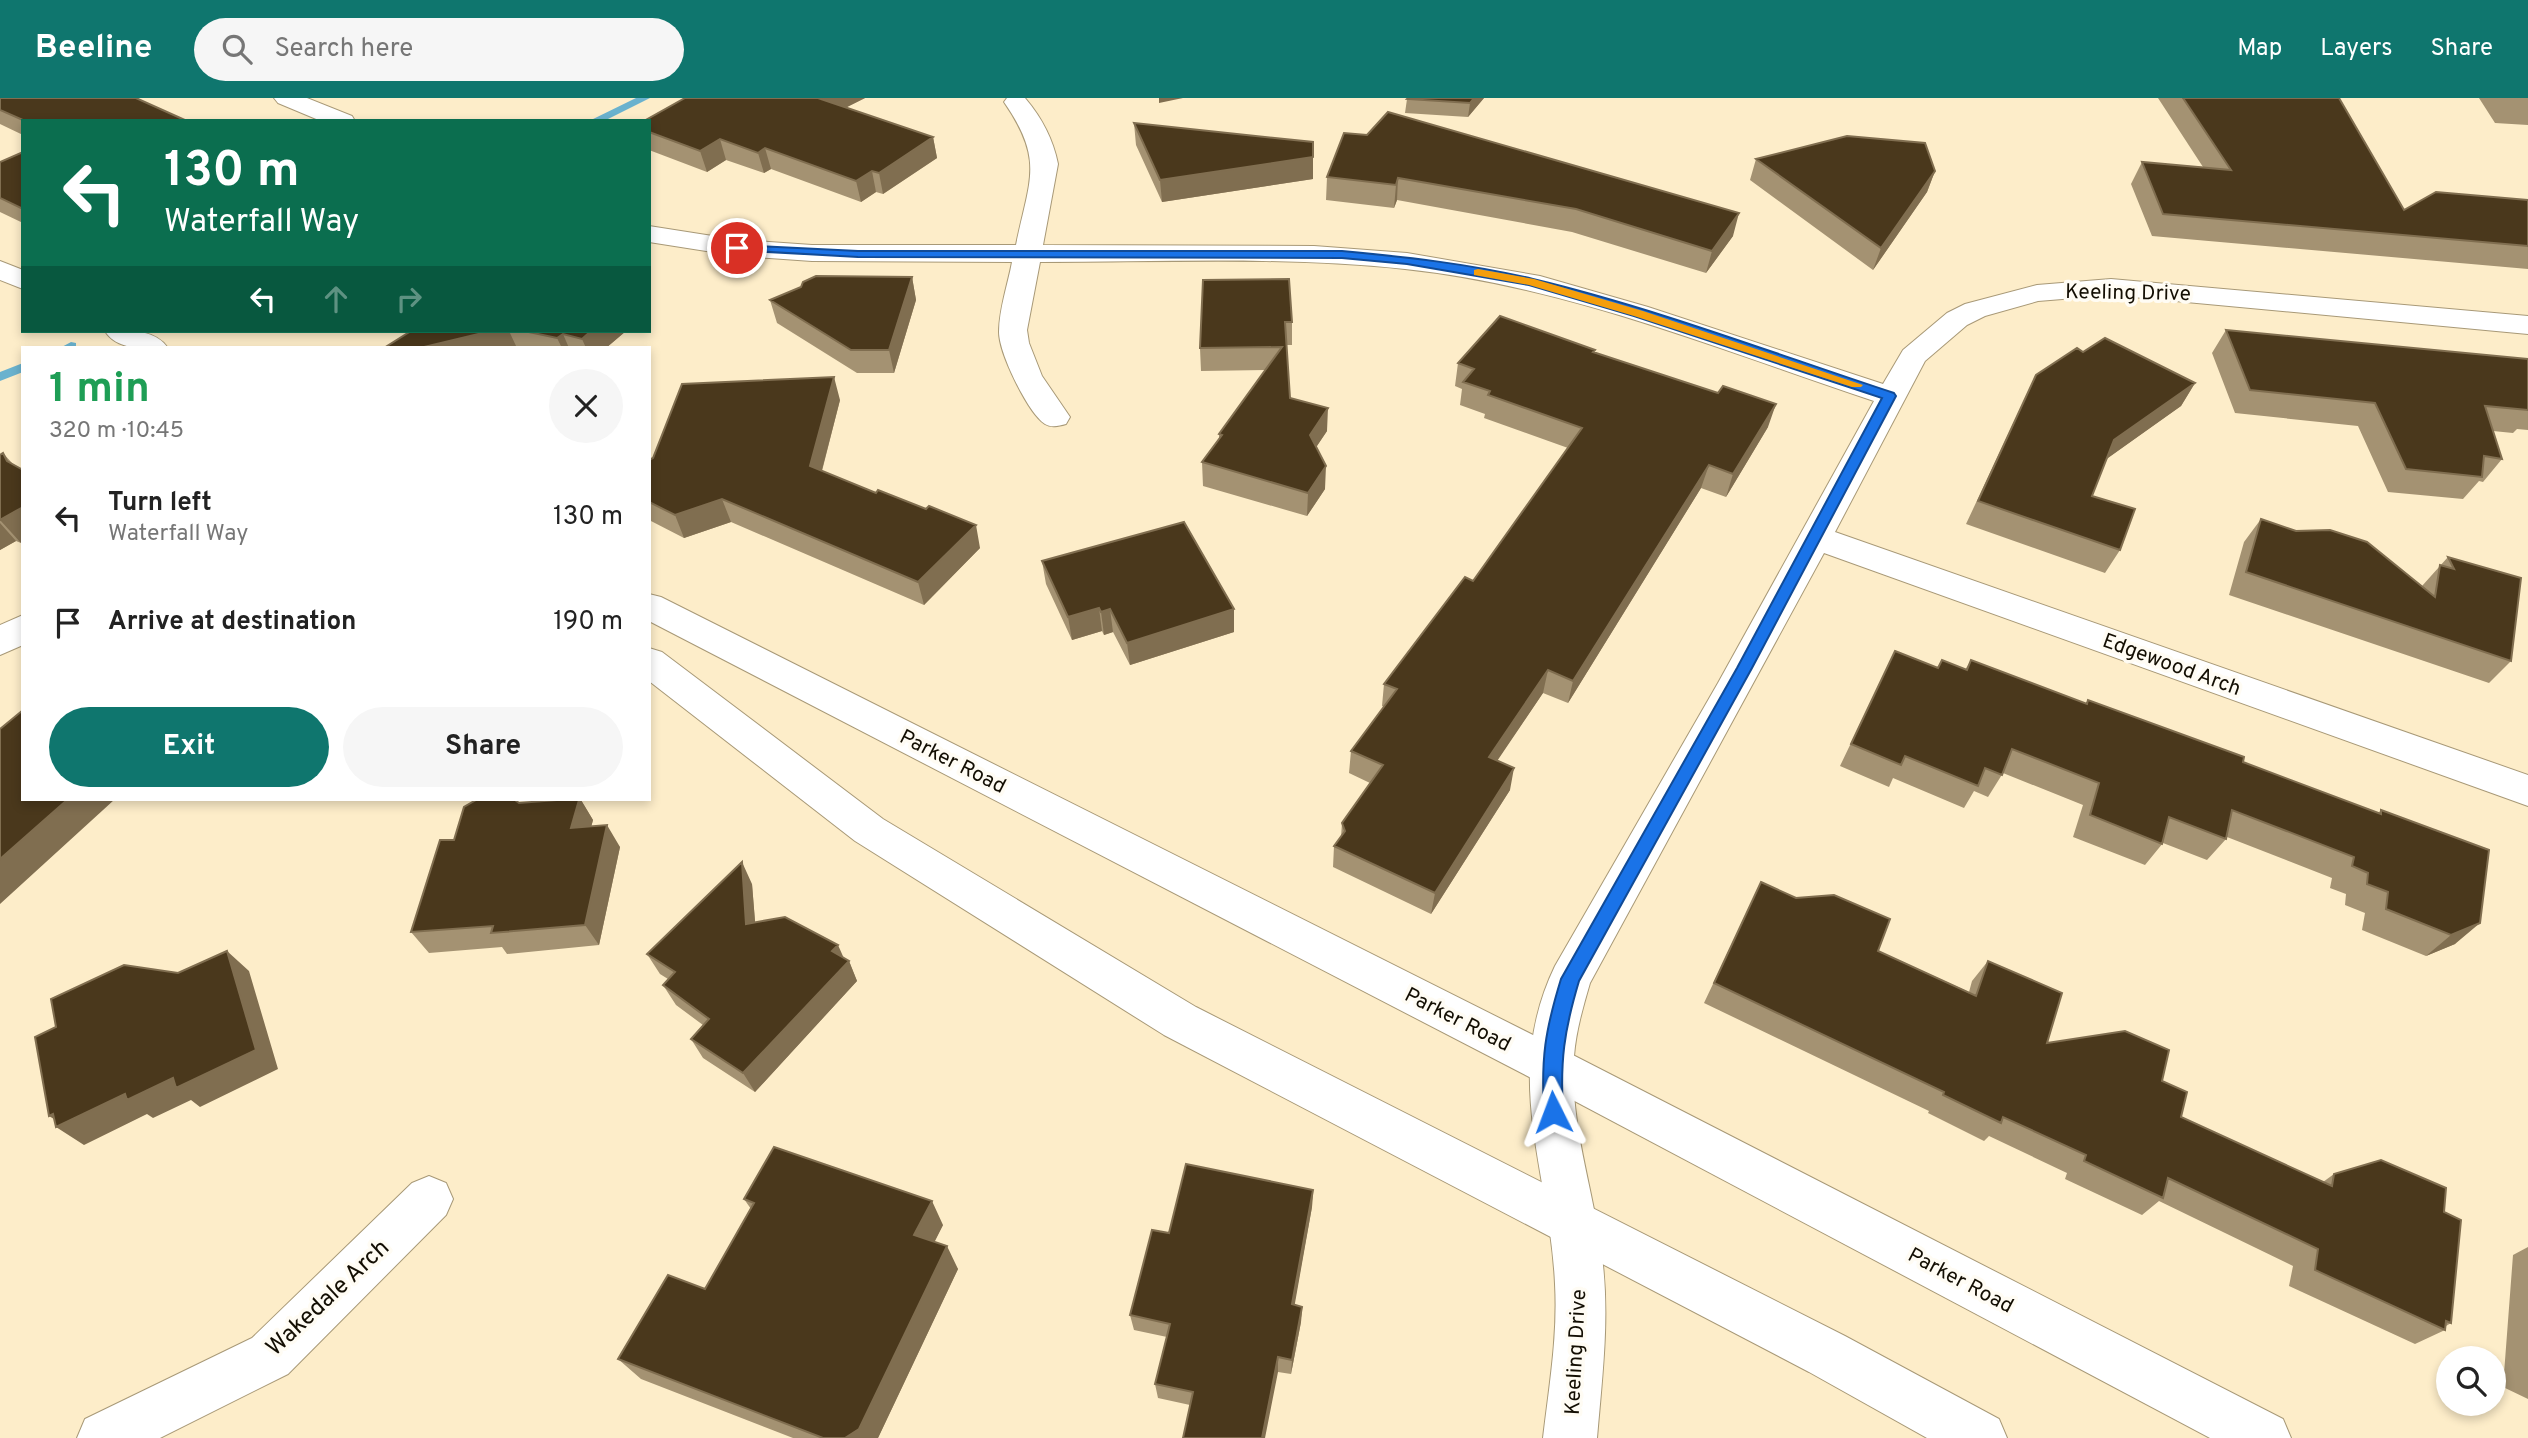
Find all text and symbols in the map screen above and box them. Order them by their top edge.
search box [194,18,684,81]
text: Beeline [35,28,152,70]
icon: search [218,30,256,68]
text: Search here [274,33,413,66]
text: Map [2237,34,2282,64]
text: Layers [2320,34,2392,64]
text: Share [2430,34,2493,64]
text: 130 m [164,142,300,204]
icon: left [49,147,140,238]
text: Waterfall Way [164,203,359,243]
pin [707,218,767,278]
icon: arrive [718,229,756,267]
street label: Keeling Drive [2065,279,2191,308]
icon: left [244,280,282,318]
icon: ahead [317,280,355,318]
icon: right [390,280,428,318]
text: 1 min [49,364,150,417]
button: close [549,369,623,443]
text: 320 m · 10:45 [49,417,184,446]
text: Turn left [108,487,212,520]
icon: left [49,499,87,537]
text: 130 m [553,501,623,534]
text: Waterfall Way [108,520,248,549]
icon: arrive [49,604,87,642]
text: Arrive at destination [108,606,356,639]
text: 190 m [553,606,623,639]
street label: Edgewood Arch [2099,628,2244,703]
button: Exit [49,707,329,787]
button: Share [343,707,623,787]
street label: Parker Road [895,724,1010,801]
street label: Parker Road [1400,982,1515,1059]
position arrow [1516,1075,1590,1149]
street label: Wakedale Arch [260,1234,396,1363]
street label: Parker Road [1903,1242,2018,1320]
street label: Keeling Drive [1560,1289,1593,1416]
map controls [2436,1346,2506,1416]
button: search [2436,1346,2506,1416]

